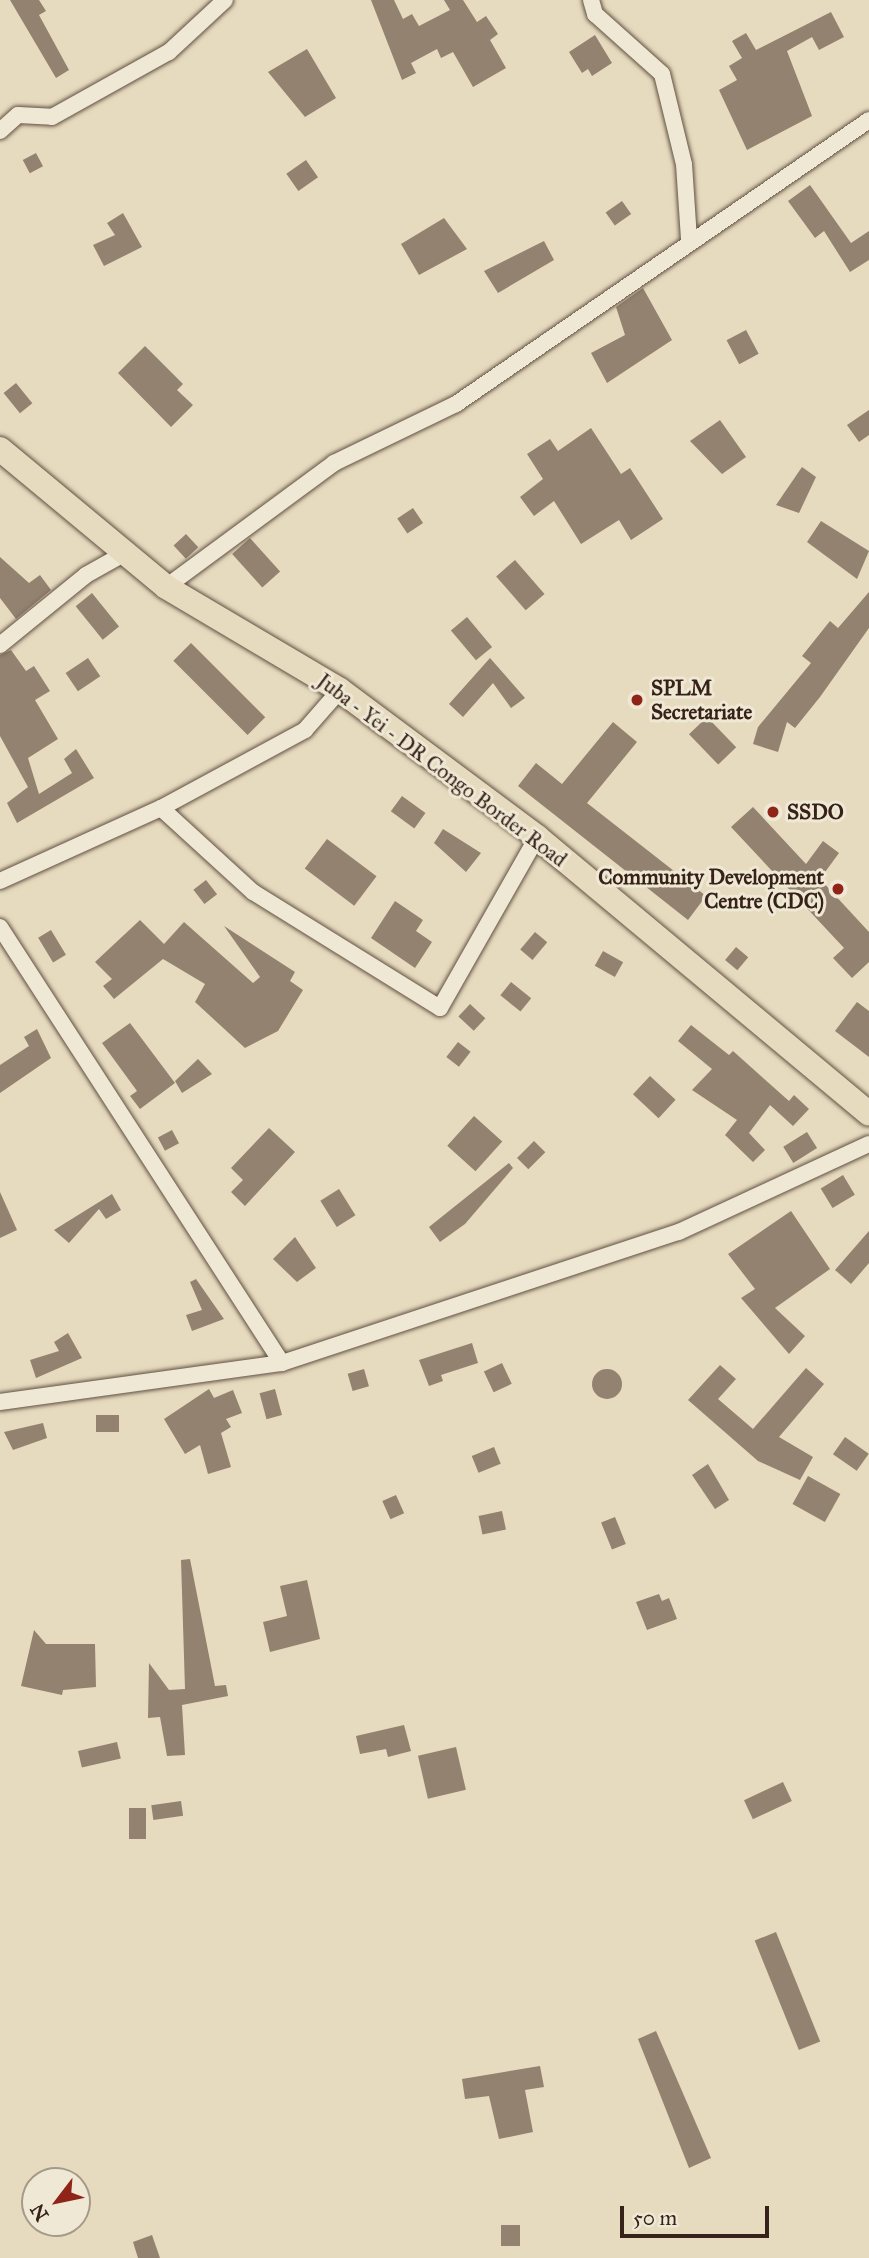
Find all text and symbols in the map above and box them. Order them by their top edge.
street label: Juba - Yei - DR Congo Border Road [312,668,572,872]
place label: SPLM Secretariate [651,675,752,725]
marker: SPLM Secretariate [629,692,645,708]
place label: SSDO [787,799,844,825]
marker: SSDO [765,804,781,820]
place label: Community Development Centre (CDC) [598,864,824,914]
marker: Community Development Centre (CDC) [830,881,846,897]
north arrow [21,2167,91,2237]
scale bar [624,2192,773,2236]
text: N [25,2199,53,2225]
text: 50 m [633,2205,677,2231]

